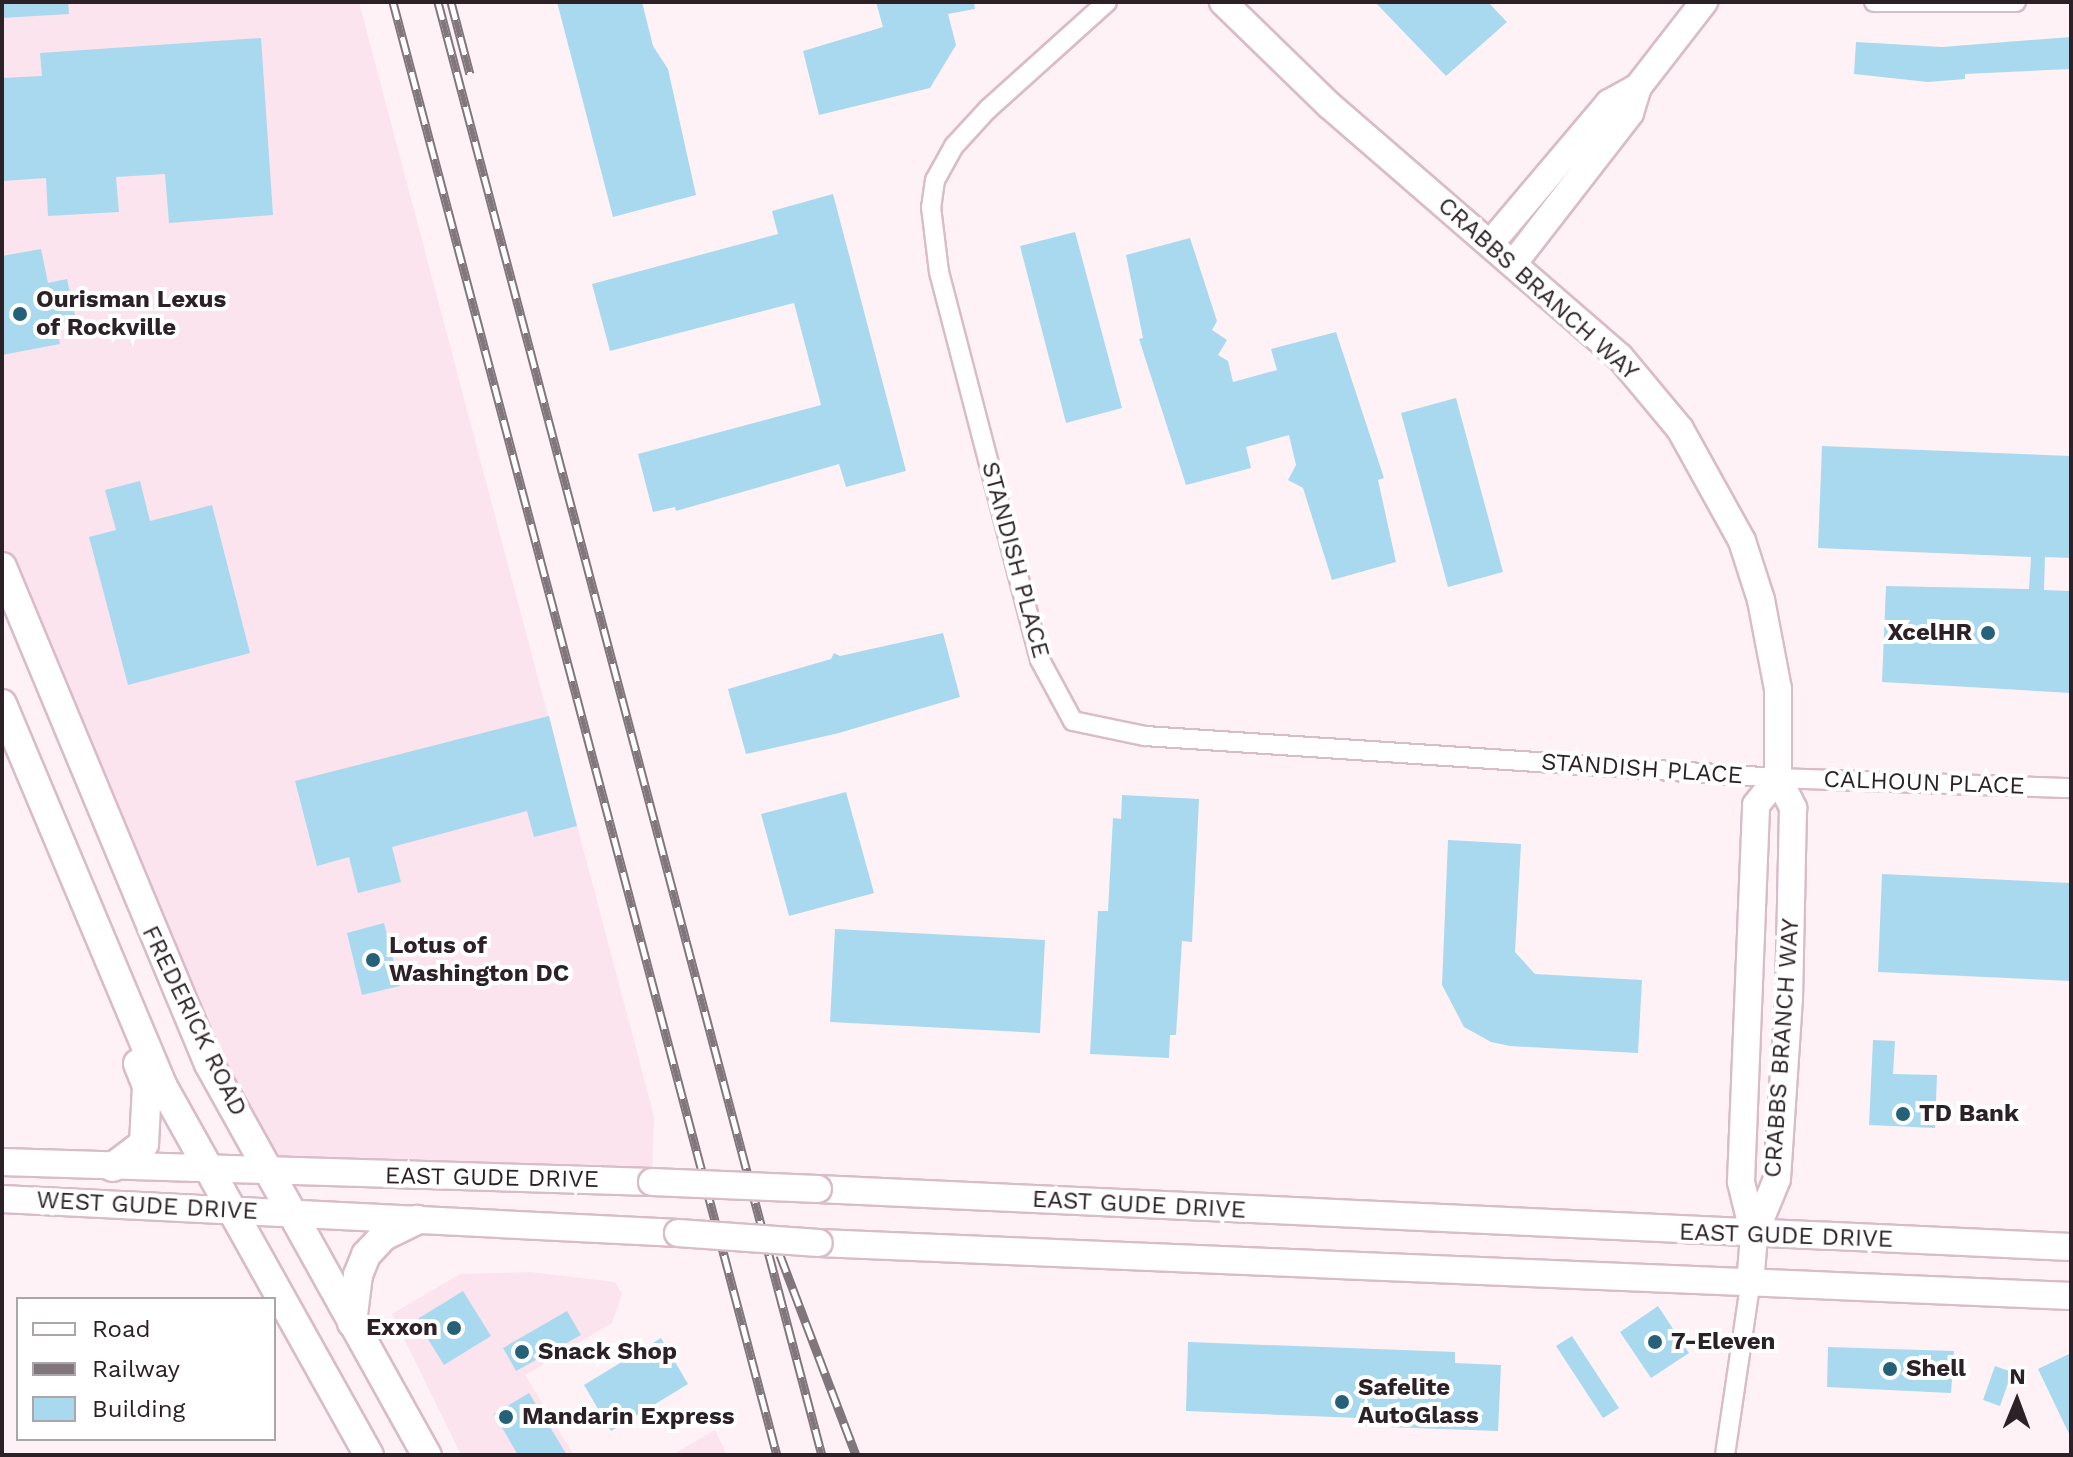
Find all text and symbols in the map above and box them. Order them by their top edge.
street label: CRABBS BRANCH WAY [1432,191,1644,387]
place label: Ourisman Lexus of Rockville [36,286,226,342]
marker: Ourisman Lexus of Rockville [11,305,29,323]
street label: STANDISH PLACE [975,459,1055,661]
place label: XcelHR [1887,619,1972,647]
marker: XcelHR [1979,624,1997,642]
street label: STANDISH PLACE [1540,748,1744,790]
street label: CALHOUN PLACE [1823,765,2025,801]
street label: CRABBS BRANCH WAY [1759,917,1805,1179]
street label: FREDERICK ROAD [135,921,253,1121]
place label: Lotus of Washington DC [389,932,569,988]
marker: Lotus of Washington DC [364,951,382,969]
place label: TD Bank [1919,1100,2019,1128]
marker: TD Bank [1894,1105,1912,1123]
street label: EAST GUDE DRIVE [384,1162,600,1194]
street label: EAST GUDE DRIVE [1031,1185,1247,1225]
street label: WEST GUDE DRIVE [35,1186,259,1226]
street label: EAST GUDE DRIVE [1678,1218,1894,1254]
legend [16,1297,276,1441]
place label: Exxon [366,1314,438,1342]
text: Road [92,1315,151,1343]
marker: Exxon [445,1319,463,1337]
place label: 7-Eleven [1671,1328,1775,1356]
marker: 7-Eleven [1646,1333,1664,1351]
place label: Snack Shop [538,1338,677,1366]
marker: Snack Shop [513,1343,531,1361]
text: Railway [92,1355,180,1383]
place label: Shell [1906,1355,1966,1383]
marker: Shell [1881,1360,1899,1378]
north arrow [1977,1361,2057,1441]
text: N [2009,1364,2026,1389]
place label: Safelite AutoGlass [1358,1374,1479,1430]
marker: Safelite AutoGlass [1333,1393,1351,1411]
text: Building [92,1395,185,1423]
place label: Mandarin Express [522,1403,735,1431]
marker: Mandarin Express [497,1408,515,1426]

